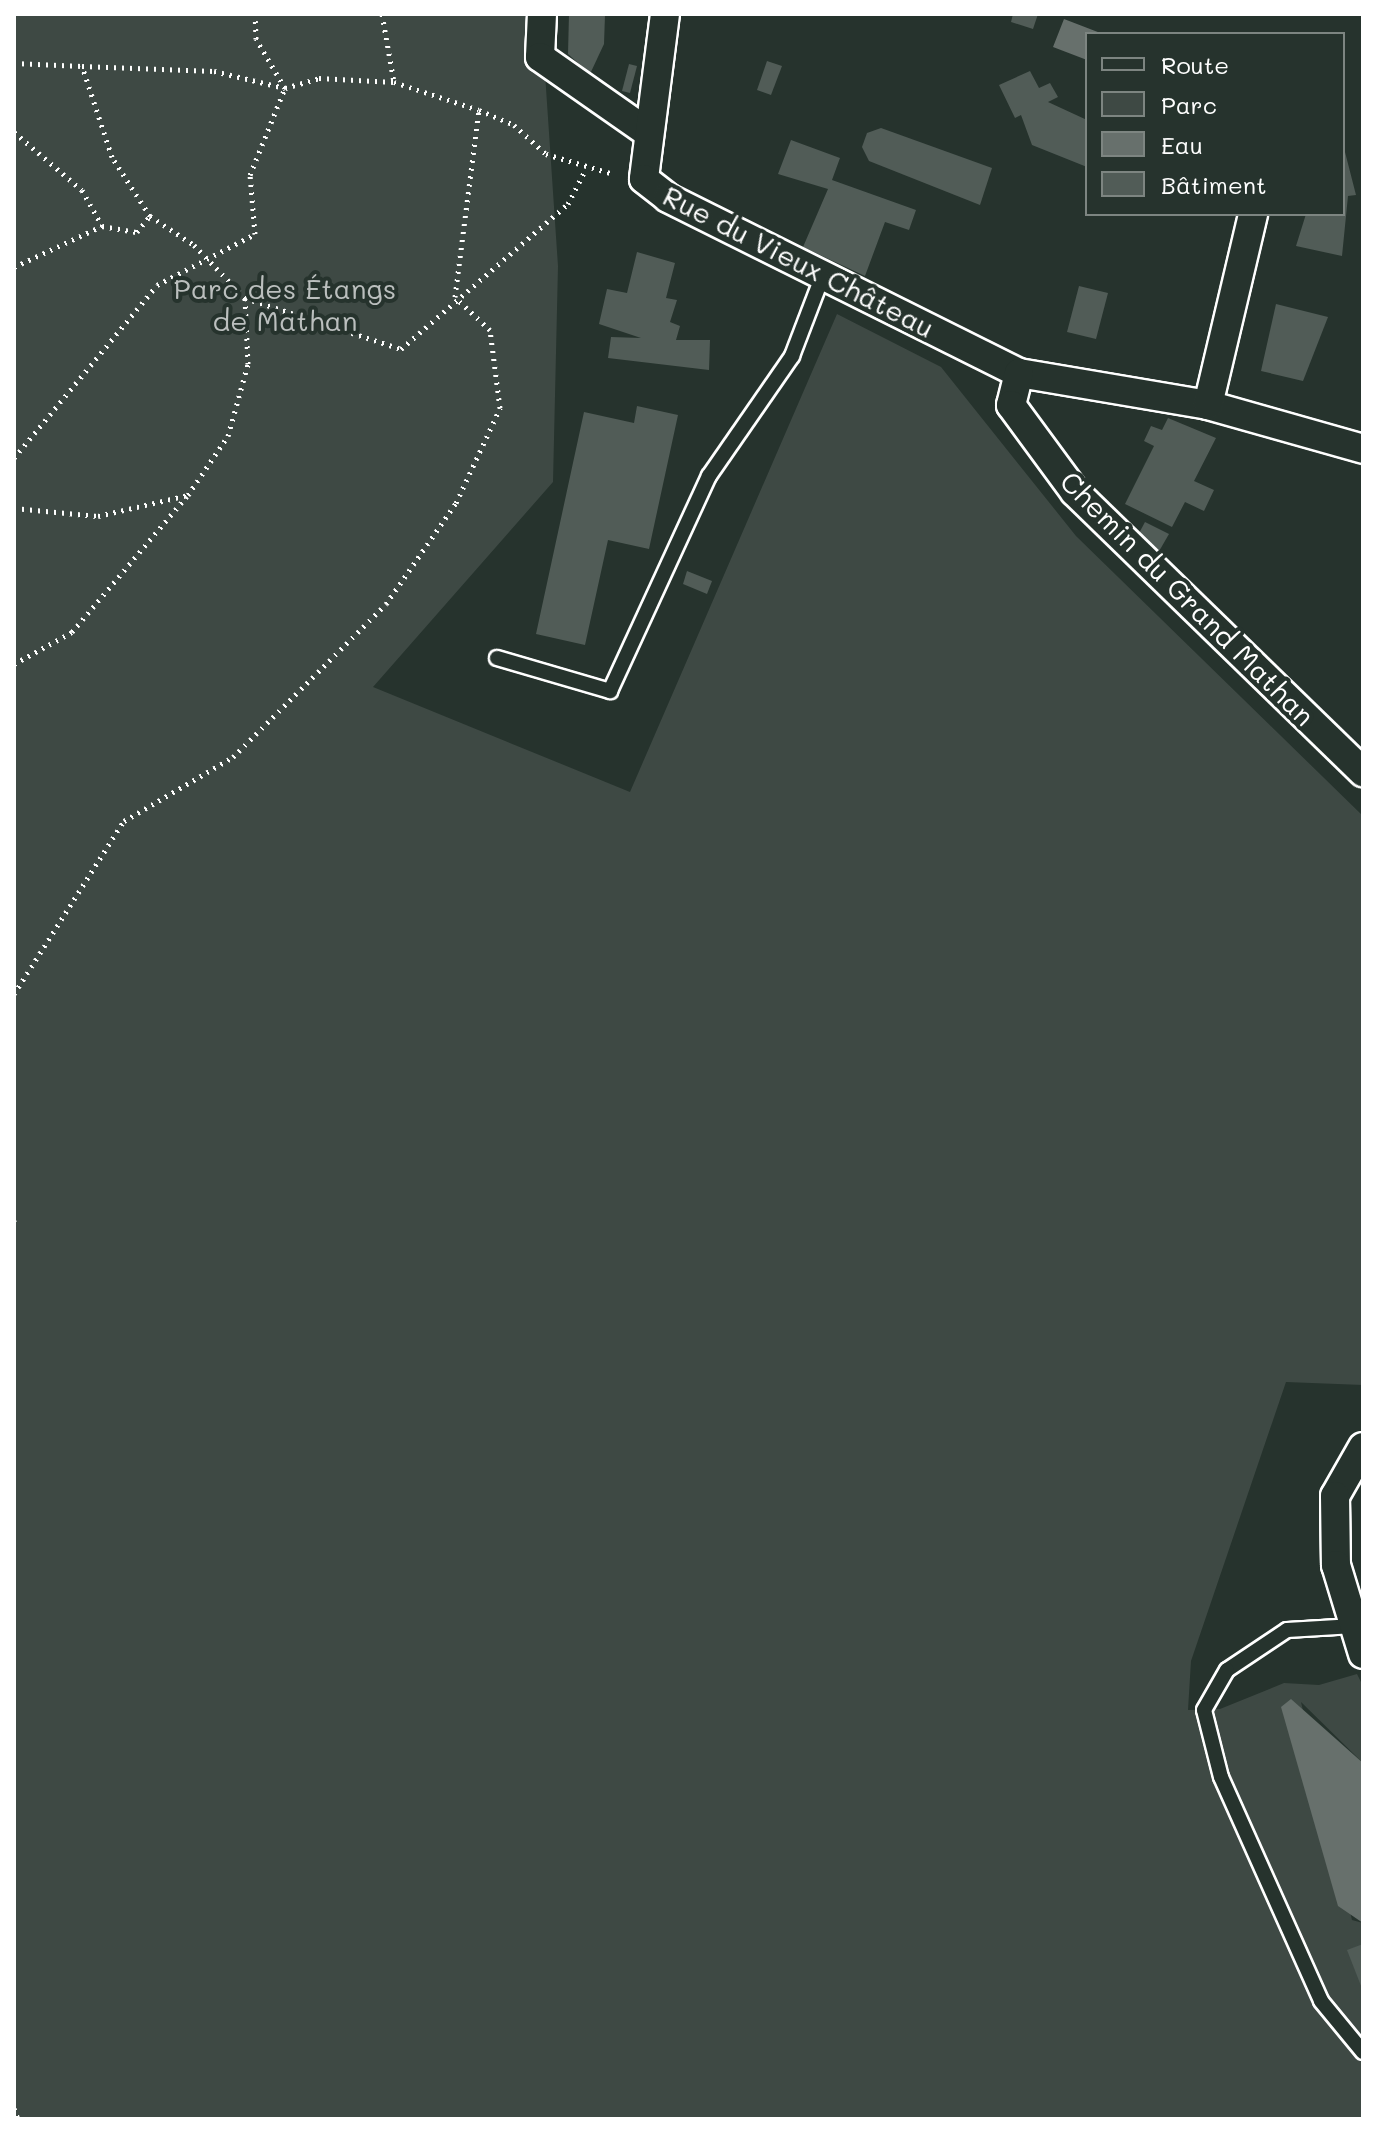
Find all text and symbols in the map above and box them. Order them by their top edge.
legend [1085,32,1345,216]
text: Route [1161,49,1229,80]
text: Parc [1161,89,1217,120]
text: Eau [1161,129,1203,160]
text: Bâtiment [1161,169,1267,200]
street label: Rue du Vieux Château [658,178,940,344]
park label: Parc des Étangs de Mathan [174,271,396,337]
street label: Chemin du Grand Mathan [1054,464,1322,732]

